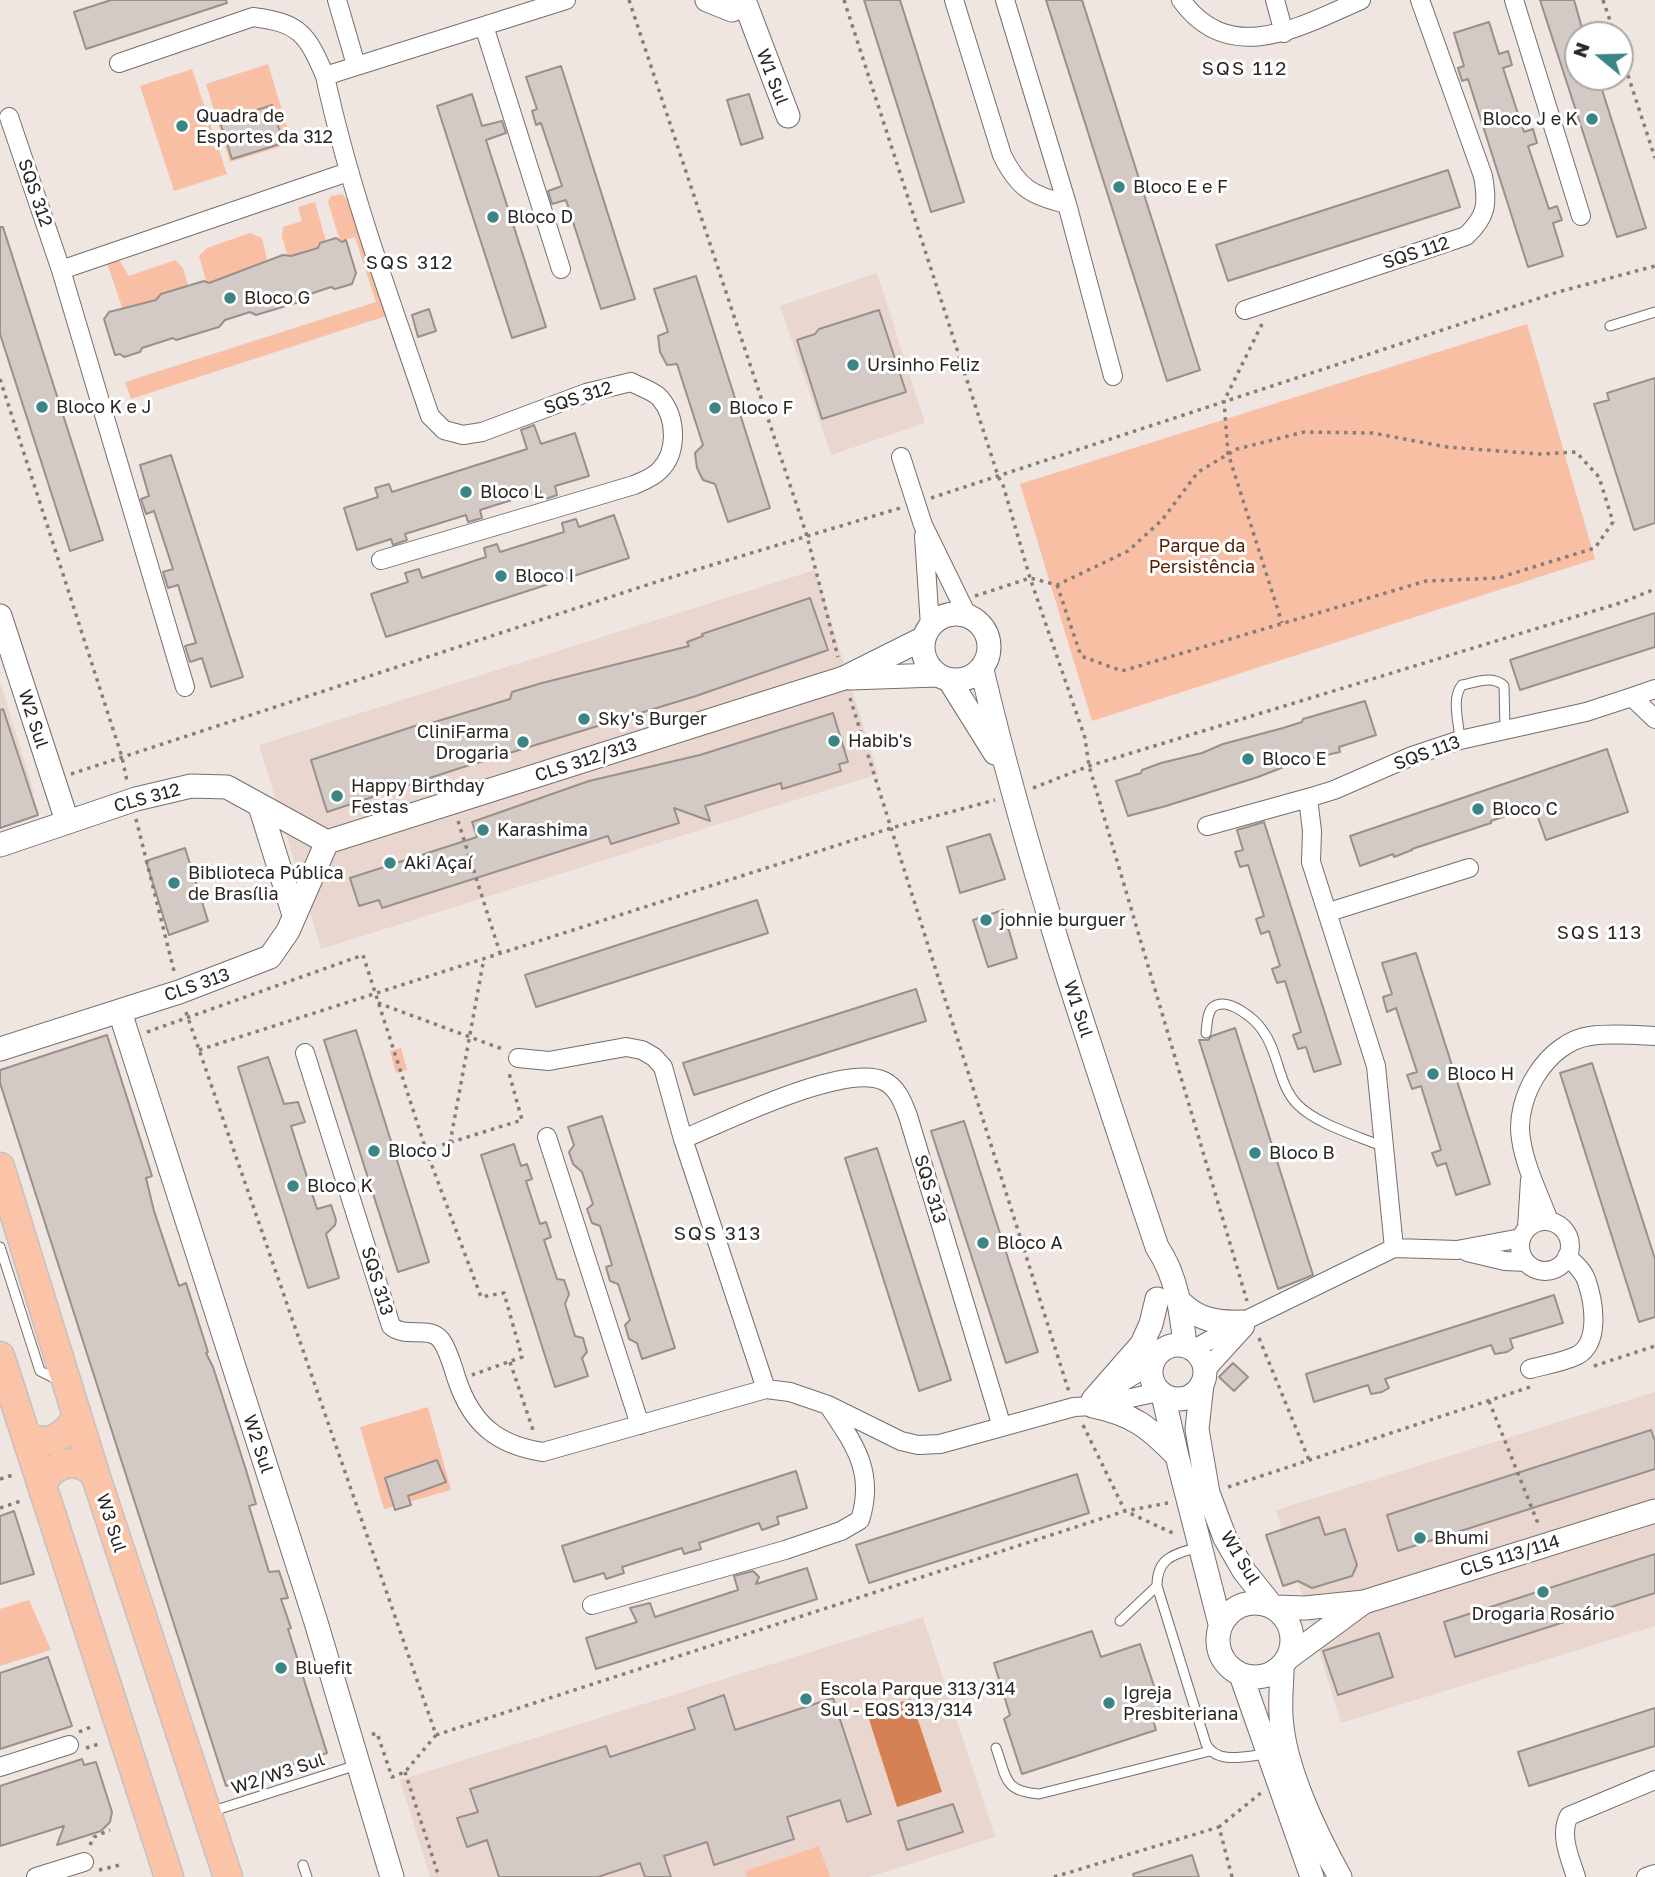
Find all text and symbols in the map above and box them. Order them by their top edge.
north arrow [1564,21,1634,91]
text: N [1567,39,1594,60]
street label: W1 Sul [751,46,793,108]
district label: SQS 112 [1203,58,1287,80]
place label: Quadra de Esportes da 312 [196,105,333,148]
place label: Bloco J e K [1483,108,1578,130]
marker: Bloco J e K [1584,111,1600,127]
marker: Quadra de Esportes da 312 [174,118,190,134]
street label: SQS 312 [13,156,57,230]
place label: Bloco E e F [1133,176,1228,198]
marker: Bloco E e F [1111,179,1127,195]
place label: Bloco D [507,206,573,228]
marker: Bloco D [485,209,501,225]
street label: SQS 112 [1380,232,1452,274]
district label: SQS 312 [367,252,453,274]
place label: Bloco G [244,287,310,309]
marker: Bloco G [222,290,238,306]
place label: Ursinho Feliz [867,354,980,376]
marker: Ursinho Feliz [845,357,861,373]
street label: SQS 312 [541,377,615,419]
place label: Bloco K e J [56,396,151,418]
place label: Bloco F [729,397,793,419]
marker: Bloco K e J [34,399,50,415]
marker: Bloco F [707,400,723,416]
place label: Bloco L [480,481,544,503]
marker: Bloco L [458,484,474,500]
park label: Parque da Persistência [1149,535,1255,578]
place label: Bloco I [515,565,574,587]
marker: Bloco I [493,568,509,584]
street label: W2 Sul [13,687,53,751]
place label: Sky's Burger [598,708,707,730]
marker: Sky's Burger [576,711,592,727]
place label: CliniFarma Drogaria [417,721,509,764]
place label: Habib's [848,730,912,752]
street label: SQS 113 [1391,731,1463,775]
street label: CLS 312/313 [532,733,640,787]
marker: Habib's [826,733,842,749]
marker: CliniFarma Drogaria [515,734,531,750]
place label: Bloco E [1262,748,1327,770]
marker: Bloco E [1240,751,1256,767]
place label: Happy Birthday Festas [351,775,485,818]
street label: CLS 312 [111,779,183,817]
marker: Happy Birthday Festas [329,788,345,804]
place label: Bloco C [1492,798,1558,820]
marker: Bloco C [1470,801,1486,817]
place label: Karashima [497,819,588,841]
marker: Karashima [475,822,491,838]
place label: Aki Açaí [404,852,472,874]
marker: Aki Açaí [382,855,398,871]
place label: Biblioteca Pública de Brasília [188,862,344,904]
marker: Biblioteca Pública de Brasília [166,875,182,891]
place label: johnie burguer [1000,909,1126,931]
marker: johnie burguer [978,912,994,928]
district label: SQS 113 [1558,922,1642,944]
street label: CLS 313 [161,964,233,1006]
street label: W1 Sul [1059,978,1097,1040]
place label: Bloco H [1447,1063,1514,1085]
marker: Bloco H [1425,1066,1441,1082]
place label: Bloco J [388,1140,452,1162]
place label: Bloco B [1269,1142,1335,1164]
marker: Bloco J [366,1143,382,1159]
marker: Bloco B [1247,1145,1263,1161]
street label: SQS 313 [909,1152,951,1226]
place label: Bloco K [307,1175,373,1197]
marker: Bloco K [285,1178,301,1194]
district label: SQS 313 [675,1223,761,1245]
place label: Bloco A [997,1232,1063,1254]
marker: Bloco A [975,1235,991,1251]
street label: SQS 313 [356,1244,398,1318]
street label: W2 Sul [238,1412,278,1476]
street label: W3 Sul [91,1491,131,1555]
street label: W1 Sul [1216,1527,1264,1589]
place label: Bhumi [1434,1527,1489,1549]
marker: Bhumi [1412,1530,1428,1546]
street label: CLS 113/114 [1457,1531,1563,1581]
marker: Drogaria Rosário [1535,1584,1551,1600]
place label: Drogaria Rosário [1471,1603,1615,1625]
place label: Bluefit [295,1657,353,1679]
marker: Bluefit [273,1660,289,1676]
place label: Escola Parque 313/314 Sul - EQS 313/314 [820,1678,1016,1720]
place label: Igreja Presbiteriana [1123,1682,1238,1724]
marker: Escola Parque 313/314 Sul - EQS 313/314 [798,1691,814,1707]
marker: Igreja Presbiteriana [1101,1695,1117,1711]
street label: W2/W3 Sul [229,1749,327,1799]

